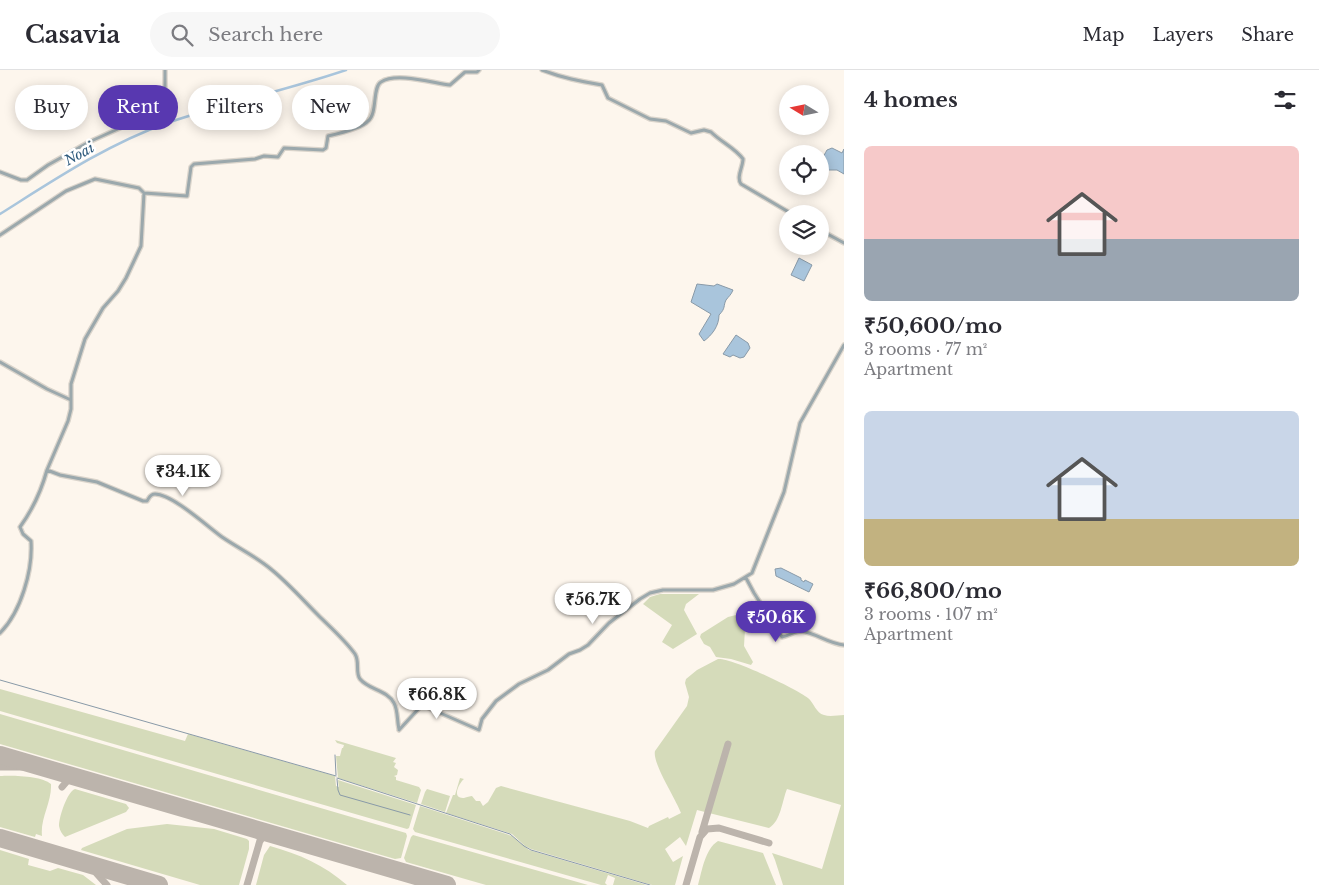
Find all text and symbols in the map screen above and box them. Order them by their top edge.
search box [150,12,500,57]
text: Casavia [25,20,120,49]
icon: search [168,21,196,49]
text: Search here [208,23,323,46]
text: Map [1083,24,1124,46]
text: Layers [1152,24,1213,46]
text: Share [1241,24,1294,46]
chip: Buy [15,85,88,130]
chip: Rent [98,85,178,130]
chip: Filters [188,85,282,130]
chip: New [292,85,369,130]
north arrow [779,85,829,135]
map controls [779,85,829,255]
icon: filters [1271,86,1299,114]
text: 4 homes [864,87,958,113]
water label: Noai [60,138,97,170]
button: locate [779,145,829,195]
icon: home [1037,179,1127,269]
button: layers [779,205,829,255]
text: ₹50,600/mo [864,313,1002,339]
text: 3 rooms · 77 m² [864,339,987,359]
text: Apartment [864,359,953,379]
icon: home [1037,444,1127,534]
pin: ₹34.1K [142,454,224,497]
text: ₹34.1K [156,461,210,481]
text: ₹66,800/mo [864,578,1002,604]
pin: ₹56.7K [552,582,634,625]
text: ₹56.7K [566,589,620,609]
pin: ₹50.6K [735,600,817,643]
text: 3 rooms · 107 m² [864,604,998,624]
text: ₹50.6K [747,607,805,627]
text: Apartment [864,624,953,644]
pin: ₹66.8K [396,678,478,720]
text: ₹66.8K [408,684,466,704]

